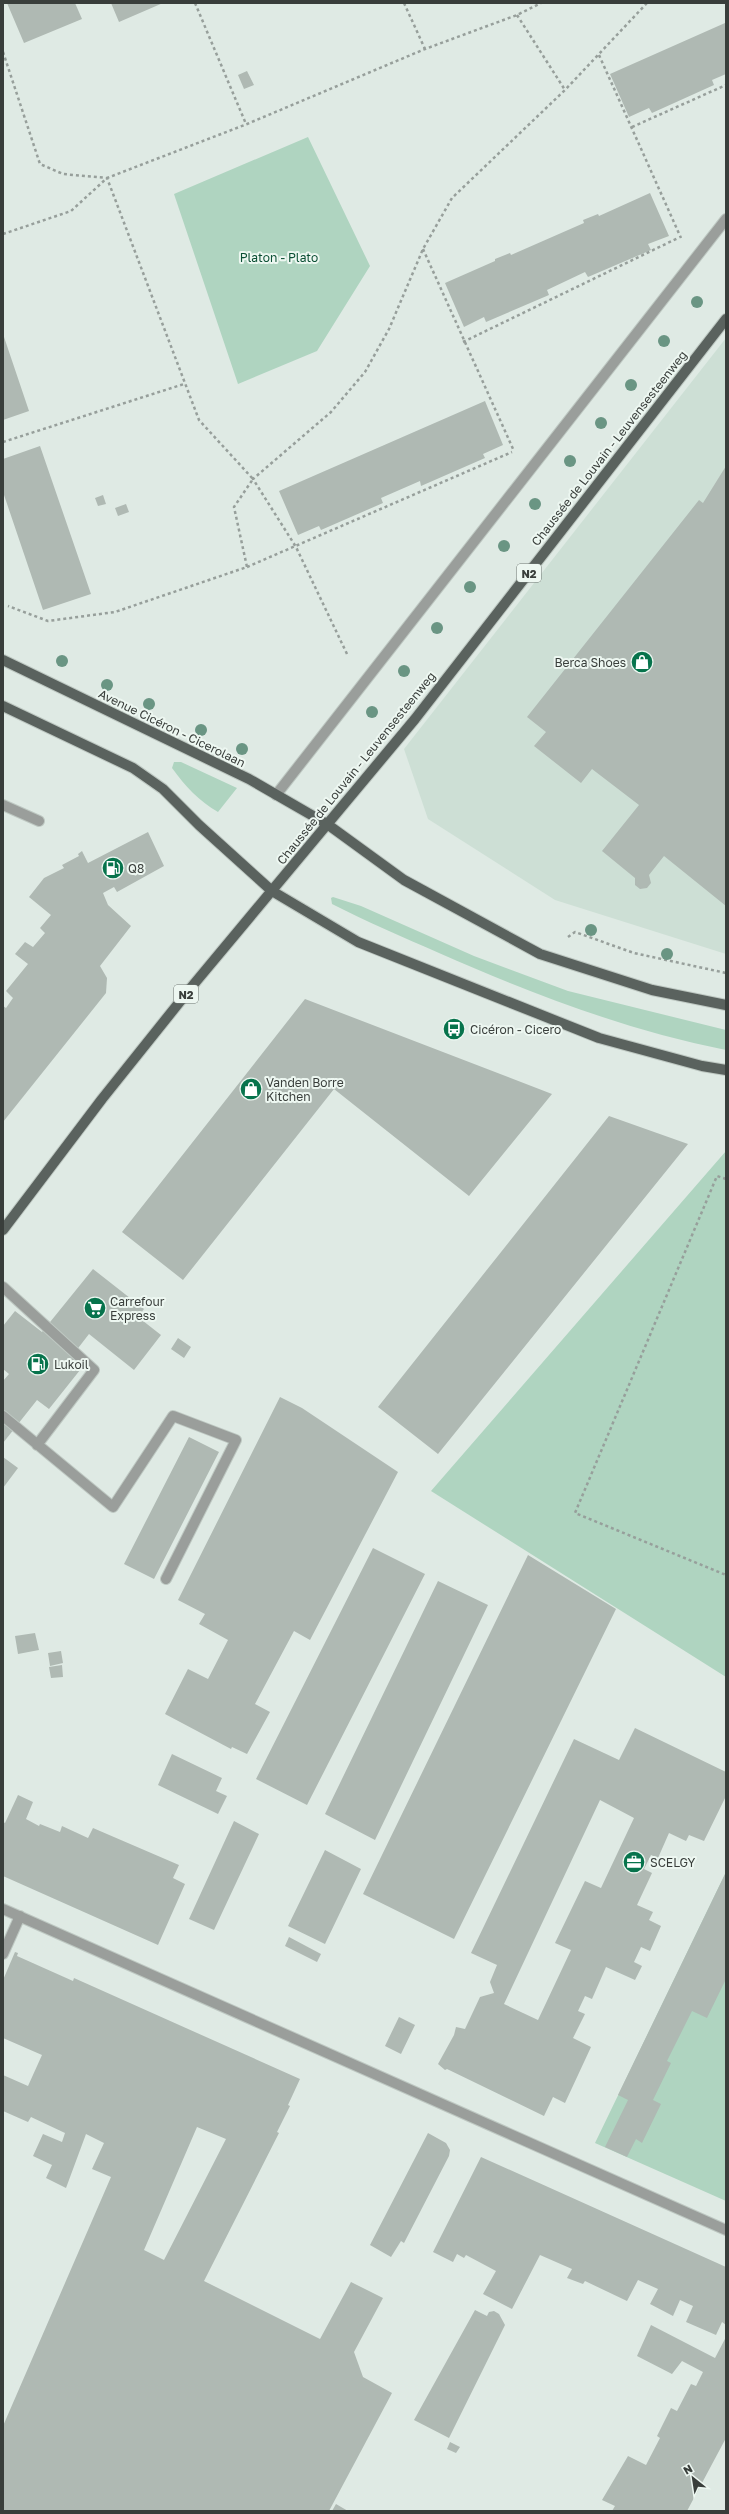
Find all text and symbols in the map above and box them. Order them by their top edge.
park label: Platon - Plato [240,250,318,265]
street label: Chaussée de Louvain - Leuvensesteenweg [528,347,690,549]
road number: N2 [517,564,541,582]
shop icon: Berca Shoes [629,649,655,675]
place label: Berca Shoes [555,655,626,670]
street label: Chaussée de Louvain - Leuvensesteenweg [274,669,438,867]
street label: Avenue Cicéron - Cicerolaan [96,686,248,770]
fuel station icon: Q8 [100,855,126,881]
place label: Q8 [128,861,144,876]
road number: N2 [174,985,198,1003]
bus stop icon: Cicéron - Cicero [441,1016,467,1042]
place label: Cicéron - Cicero [470,1022,561,1037]
place label: Vanden Borre Kitchen [266,1075,344,1104]
shop icon: Vanden Borre Kitchen [238,1076,264,1102]
place label: Carrefour Express [110,1294,165,1323]
supermarket icon: Carrefour Express [82,1295,108,1321]
fuel station icon: Lukoil [25,1351,51,1377]
place label: Lukoil [54,1357,89,1372]
office icon: SCELGY [621,1849,647,1875]
place label: SCELGY [650,1855,696,1870]
north arrow [673,2458,713,2498]
text: N [681,2461,695,2477]

